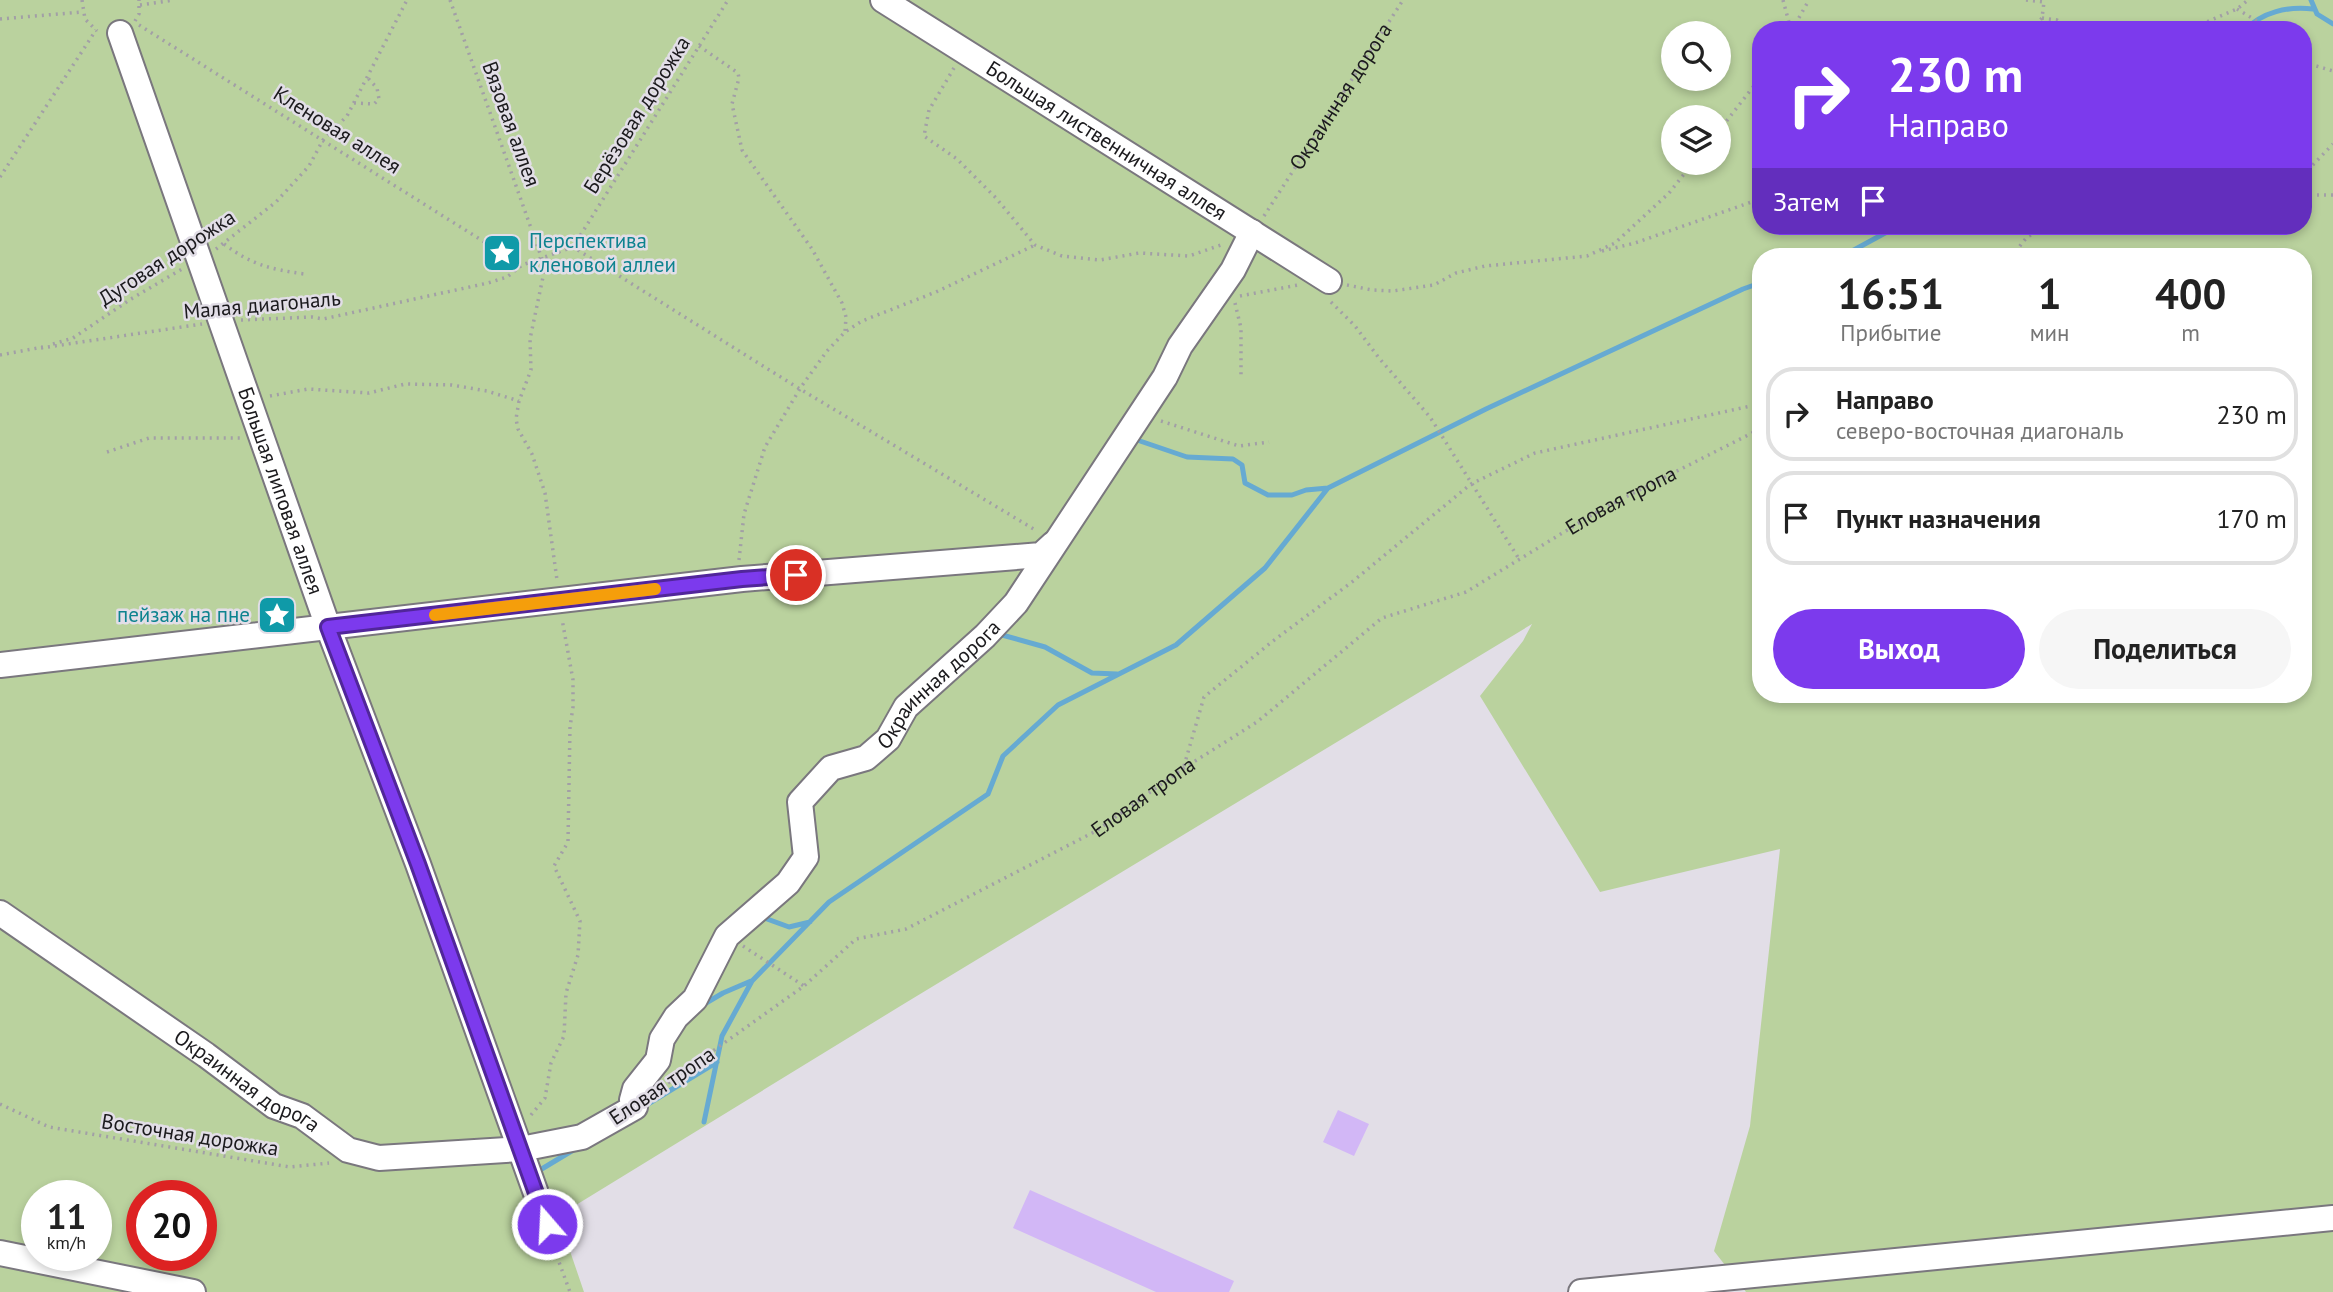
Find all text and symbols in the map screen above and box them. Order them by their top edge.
street label: Окраинная дорога [1283,18,1398,175]
map controls [1661,21,1731,175]
button: search [1661,21,1731,91]
street label: Берёзовая дорожка [577,31,696,198]
text: 230 m [1888,42,2023,106]
icon: right [1773,49,1864,140]
street label: Большая лиственничная аллея [981,54,1232,226]
street label: Вязовая аллея [476,57,547,190]
street label: Кленовая аллея [268,80,406,180]
text: Направо [1888,104,2009,146]
button: layers [1661,105,1731,175]
icon: arrive [1854,182,1892,220]
text: Затем [1773,185,1840,218]
street label: Дуговая дорожка [93,203,240,312]
place label: Перспектива кленовой аллеи [529,227,676,278]
place icon: Перспектива кленовой аллеи [481,232,523,274]
text: 16:51 [1838,266,1944,321]
text: 1 [2038,266,2061,321]
text: 400 [2155,266,2226,321]
street label: Малая диагональ [182,284,342,325]
text: Прибытие [1840,318,1941,347]
text: мин [2030,318,2069,347]
text: m [2181,318,2200,347]
street label: Большая липовая аллея [232,383,329,598]
text: Направо [1836,383,1934,416]
icon: right [1777,395,1815,433]
text: 230 m [2216,398,2287,431]
text: северо-восточная диагональ [1836,416,2124,445]
street label: Еловая тропа [1560,460,1681,541]
icon: arrive [1777,499,1815,537]
text: Пункт назначения [1836,502,2041,535]
text: 170 m [2216,502,2287,535]
pin [766,545,826,605]
icon: arrive [777,556,815,594]
place icon: пейзаж на пне [256,594,298,636]
place label: пейзаж на пне [117,601,250,628]
button: Выход [1773,609,2025,689]
button: Поделиться [2039,609,2291,689]
street label: Окраинная дорога [871,614,1006,755]
street label: Еловая тропа [1086,750,1200,843]
street label: Окраинная дорога [169,1023,326,1138]
street label: Еловая тропа [604,1040,720,1131]
street label: Восточная дорожка [100,1107,281,1162]
speed limit sign: 20 [126,1180,217,1271]
position arrow [510,1187,584,1261]
text: 11 [47,1193,86,1239]
text: km/h [47,1231,86,1254]

